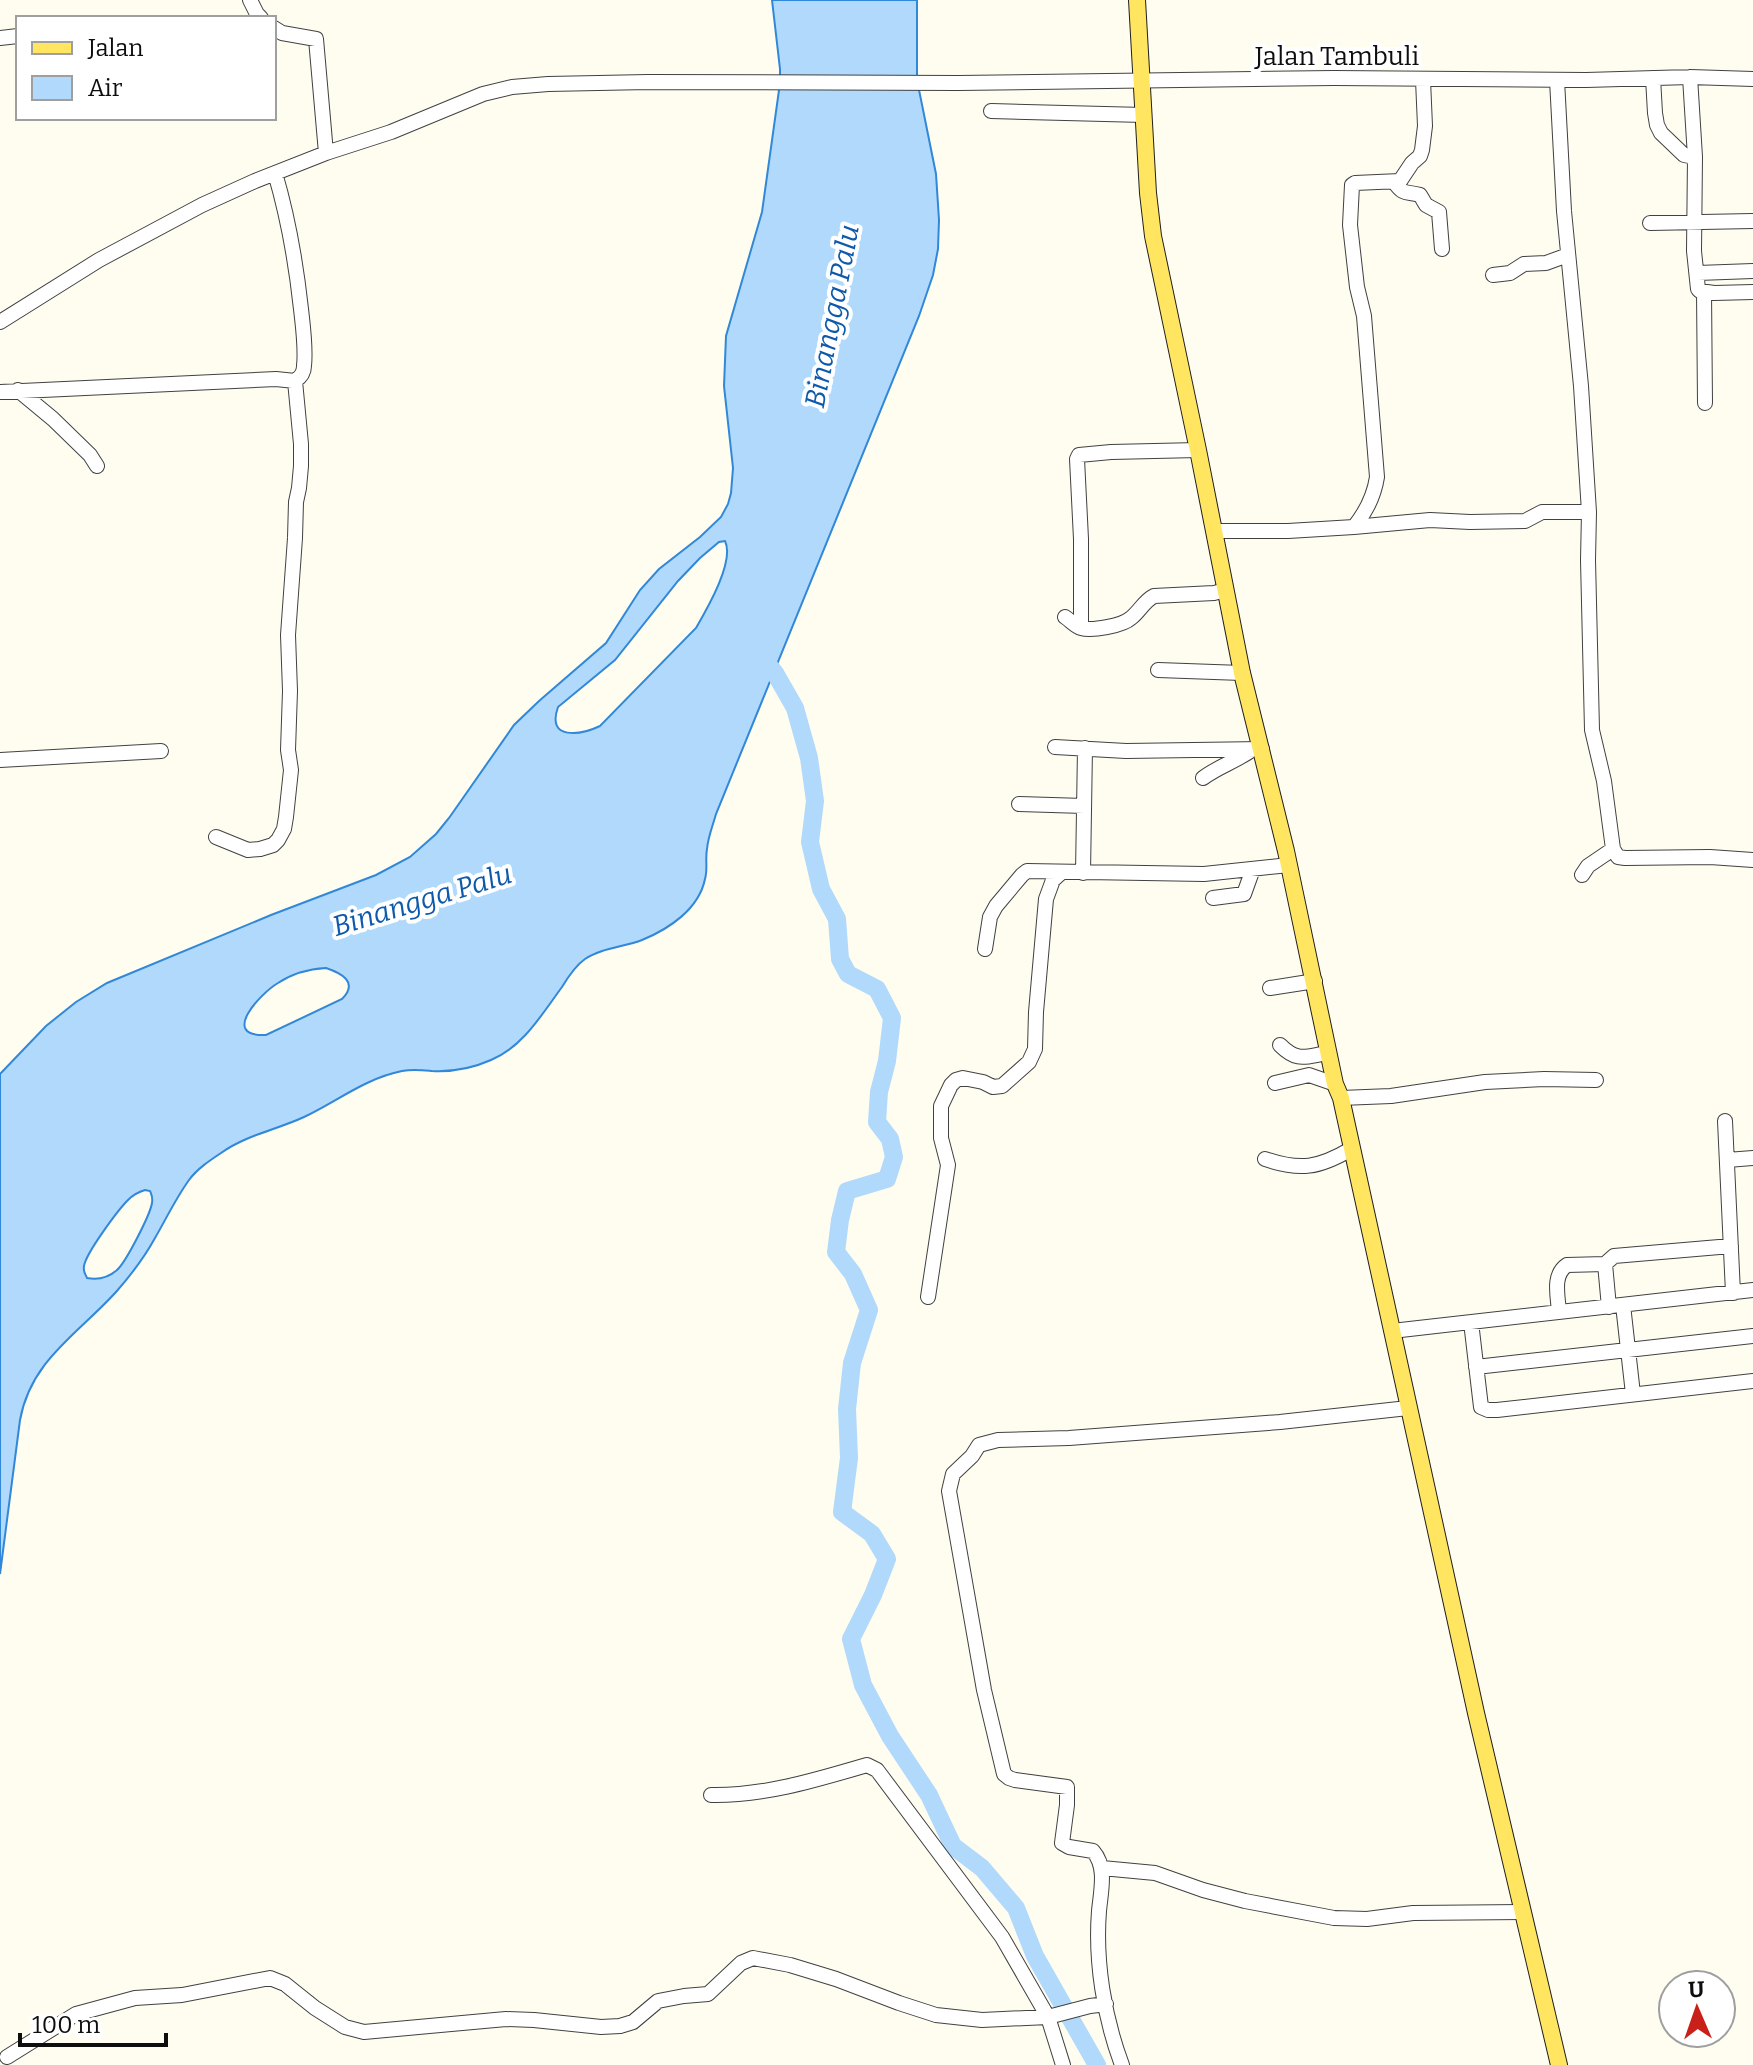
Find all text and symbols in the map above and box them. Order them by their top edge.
legend [16,16,276,120]
text: Jalan [87,34,143,62]
street label: Jalan Tambuli [1254,41,1419,72]
text: Air [88,74,123,102]
water label: Binangga Palu [798,222,866,410]
water label: Binangga Palu [328,857,516,943]
north arrow [1657,1969,1737,2049]
text: U [1688,1976,1705,2003]
scale bar [20,1997,166,2047]
text: 100 m [32,2011,100,2039]

